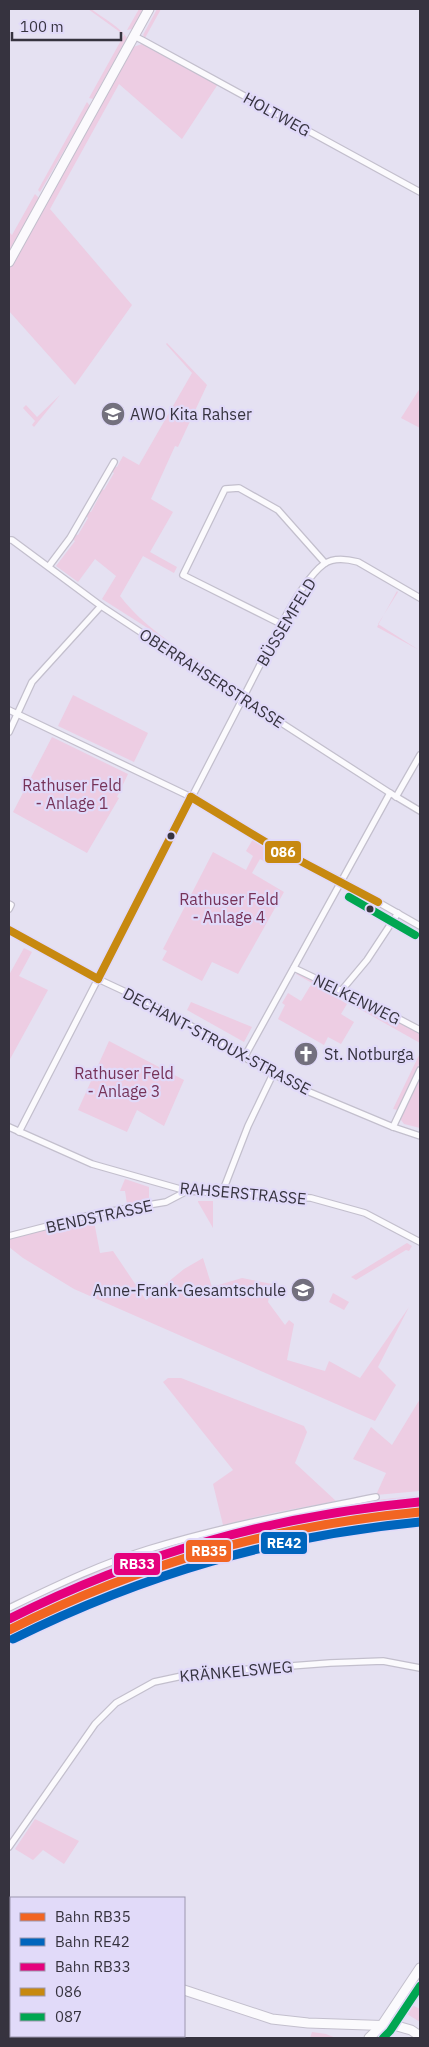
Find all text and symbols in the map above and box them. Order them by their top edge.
scale bar [12,10,121,42]
text: 100 m [20,17,64,36]
street label: HOLTWEG [240,87,314,141]
school or university icon: AWO Kita Rahser [100,401,126,427]
place label: AWO Kita Rahser [130,404,252,424]
street label: BÜSSEMFELD [252,574,320,670]
street label: OBERRAHSERSTRASSE [136,624,288,732]
park label: Rathuser Feld - Anlage 1 [22,775,122,813]
unlabelled marker [166,831,176,841]
line badge: 086 [264,840,302,864]
text: 086 [270,843,296,861]
park label: Rathuser Feld - Anlage 4 [179,889,279,927]
unlabelled marker [365,904,375,914]
street label: NELKENWEG [310,969,404,1029]
street label: DECHANT-STROUX-STRASSE [120,983,314,1099]
church icon: St. Notburga [293,1041,319,1067]
place label: St. Notburga [324,1044,414,1064]
park label: Rathuser Feld - Anlage 3 [74,1063,174,1101]
street label: RAHSERSTRASSE [179,1177,307,1209]
street label: BENDSTRASSE [44,1195,154,1237]
school or university icon: Anne-Frank-Gesamtschule [290,1277,316,1303]
place label: Anne-Frank-Gesamtschule [93,1280,286,1300]
line badge: RE42 [260,1531,308,1555]
text: RE42 [267,1534,301,1552]
line badge: RB35 [185,1539,232,1563]
text: RB35 [191,1542,227,1560]
line badge: RB33 [113,1552,161,1576]
text: RB33 [119,1555,155,1573]
street label: KRÄNKELSWEG [179,1656,293,1686]
legend [10,1897,185,2037]
text: Bahn RB35 [55,1907,131,1926]
text: Bahn RE42 [55,1932,130,1951]
text: Bahn RB33 [55,1957,131,1976]
text: 086 [55,1982,82,2001]
text: 087 [55,2007,82,2026]

